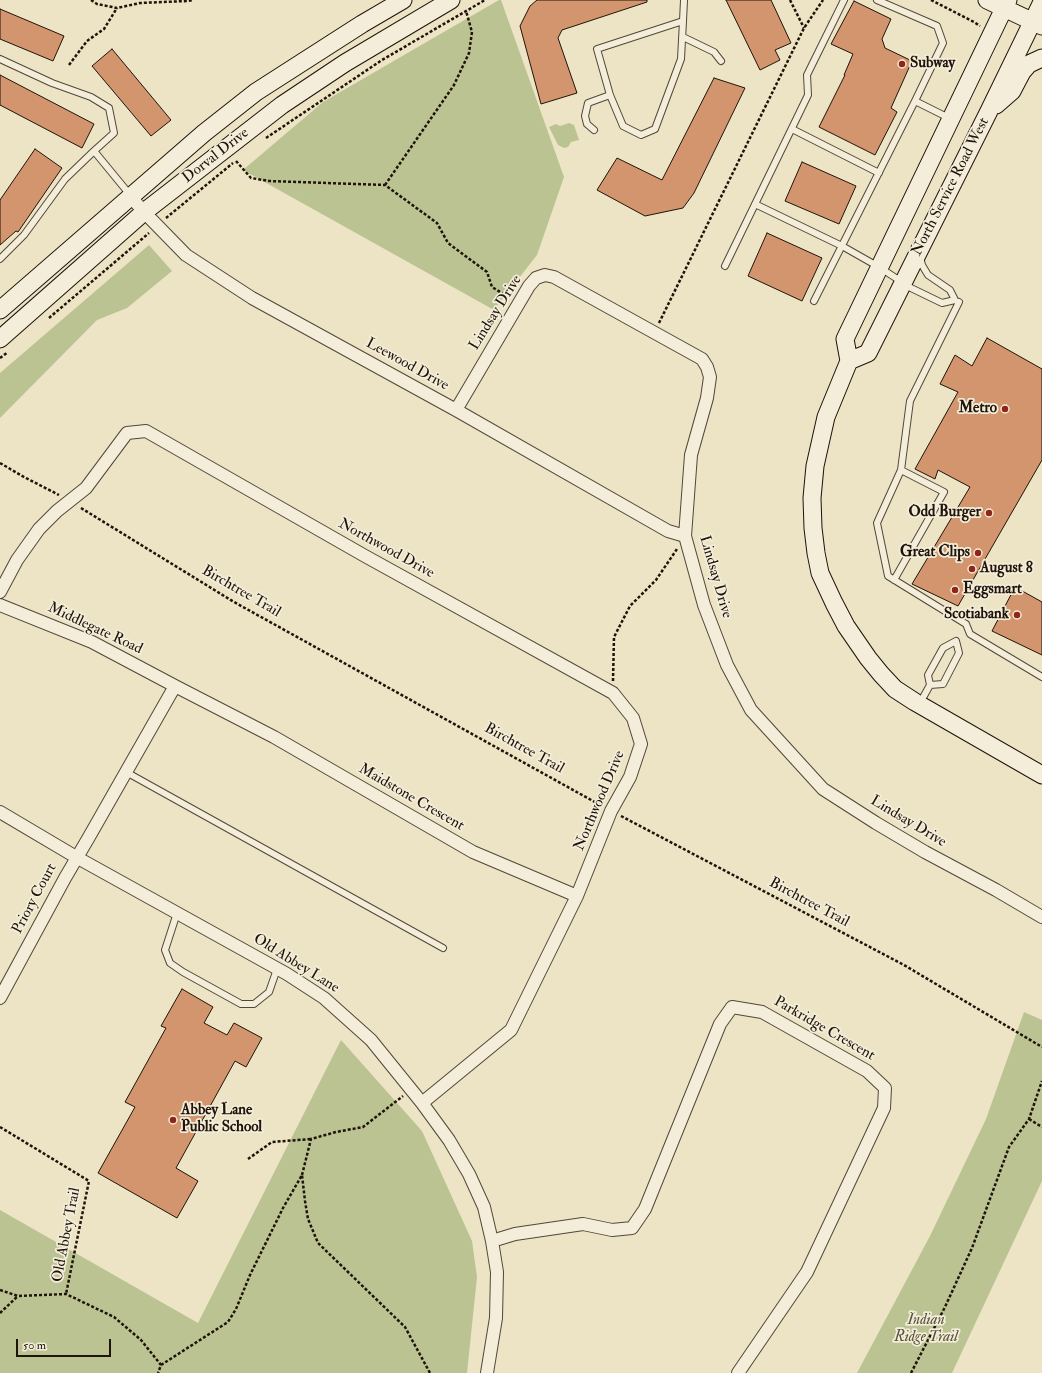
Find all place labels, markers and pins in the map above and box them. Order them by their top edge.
place label: Subway [910,55,955,73]
marker: Subway [897,59,907,69]
place label: Metro [959,400,997,418]
marker: Metro [1000,404,1010,414]
place label: Odd Burger [909,504,981,522]
marker: Odd Burger [984,508,994,518]
place label: Great Clips [900,544,970,562]
marker: Great Clips [973,548,983,558]
place label: August 8 [980,560,1033,578]
marker: August 8 [967,564,977,574]
place label: Eggsmart [963,581,1022,599]
marker: Eggsmart [950,585,960,595]
place label: Scotiabank [944,606,1009,624]
marker: Scotiabank [1012,610,1022,620]
place label: Abbey Lane Public School [181,1102,262,1137]
marker: Abbey Lane Public School [168,1115,178,1125]

